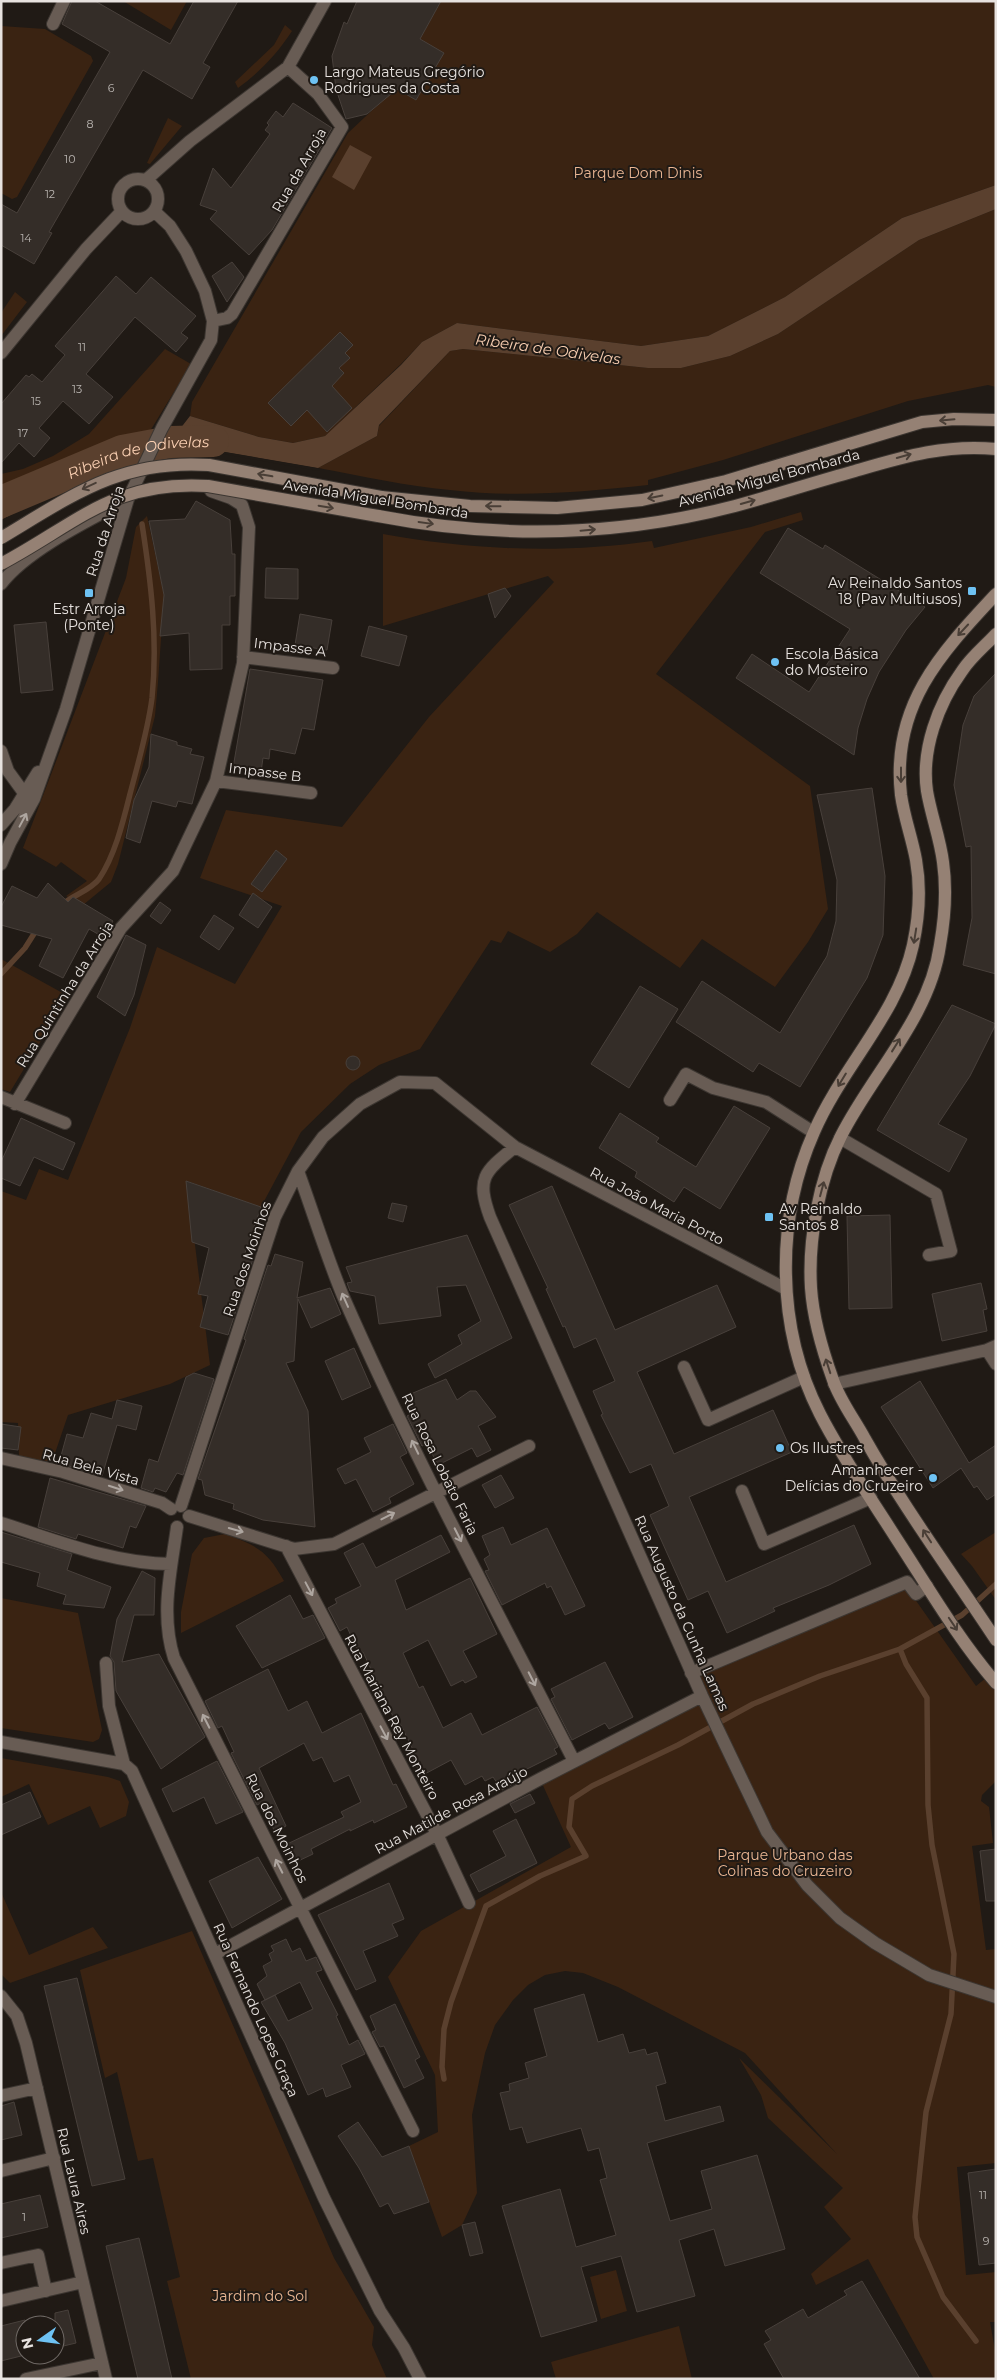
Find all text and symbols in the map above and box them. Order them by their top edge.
place label: Largo Mateus Gregório Rodrigues da Costa [324,63,485,97]
marker: Largo Mateus Gregório Rodrigues da Costa [308,74,320,86]
house number: 6 [108,81,115,95]
house number: 8 [86,117,94,131]
street label: Rua da Arroja [268,124,330,216]
house number: 10 [64,152,76,166]
park label: Parque Dom Dinis [574,164,703,182]
house number: 12 [45,187,55,201]
house number: 14 [20,231,32,245]
water label: Ribeira de Odivelas [474,329,623,369]
house number: 11 [78,340,86,354]
house number: 13 [72,382,82,396]
house number: 15 [31,394,41,408]
one-way arrow [939,415,955,424]
house number: 17 [18,426,28,440]
water label: Ribeira de Odivelas [64,432,210,483]
street label: Avenida Miguel Bombarda [676,445,862,511]
one-way arrow [895,451,911,461]
one-way arrow [257,469,273,479]
street label: Avenida Miguel Bombarda [282,475,470,523]
one-way arrow [82,481,97,491]
street label: Rua da Arroja [82,483,128,579]
one-way arrow [648,493,664,502]
one-way arrow [739,496,755,506]
one-way arrow [486,501,502,511]
one-way arrow [317,502,333,512]
one-way arrow [418,519,434,529]
one-way arrow [580,526,596,535]
place label: Av Reinaldo Santos 18 (Pav Multiusos) [828,574,962,608]
marker: Av Reinaldo Santos 18 (Pav Multiusos) [966,585,978,597]
marker: Estr Arroja (Ponte) [83,587,95,599]
place label: Estr Arroja (Ponte) [53,600,125,634]
one-way arrow [957,623,969,636]
street label: Impasse A [253,634,328,660]
place label: Escola Básica do Mosteiro [785,645,879,679]
marker: Escola Básica do Mosteiro [769,656,781,668]
street label: Impasse B [228,759,302,785]
one-way arrow [896,767,906,783]
one-way arrow [18,813,28,828]
street label: Rua Quintinha da Arroja [12,917,118,1071]
one-way arrow [909,927,919,943]
one-way arrow [891,1038,901,1052]
one-way arrow [837,1072,847,1086]
street label: Rua João Maria Porto [587,1163,727,1249]
one-way arrow [818,1181,828,1197]
street label: Rua dos Moinhos [219,1199,275,1319]
place label: Av Reinaldo Santos 8 [779,1200,862,1234]
marker: Av Reinaldo Santos 8 [763,1211,775,1223]
one-way arrow [340,1293,350,1308]
one-way arrow [823,1358,832,1374]
street label: Rua Rosa Lobato Faria [398,1390,482,1538]
place label: Os Ilustres [790,1439,863,1457]
one-way arrow [410,1440,419,1455]
marker: Os Ilustres [774,1442,786,1454]
street label: Rua Bela Vista [40,1445,142,1489]
place label: Amanhecer - Delícias do Cruzeiro [785,1461,923,1495]
marker: Amanhecer - Delícias do Cruzeiro [927,1472,939,1484]
one-way arrow [108,1484,124,1494]
one-way arrow [381,1511,396,1521]
street label: Rua Augusto da Cunha Lamas [631,1512,733,1714]
one-way arrow [228,1526,244,1535]
one-way arrow [453,1527,463,1542]
one-way arrow [922,1529,932,1543]
one-way arrow [304,1582,314,1597]
one-way arrow [948,1617,958,1631]
street label: Rua Mariana Rey Monteiro [341,1631,444,1803]
one-way arrow [527,1672,537,1687]
one-way arrow [201,1714,210,1729]
one-way arrow [379,1726,389,1741]
street label: Rua Matilde Rosa Araújo [371,1762,531,1858]
street label: Rua dos Moinhos [242,1770,312,1886]
park label: Parque Urbano das Colinas do Cruzeiro [717,1846,853,1880]
one-way arrow [274,1858,284,1873]
street label: Rua Fernando Lopes Graça [209,1920,303,2100]
street label: Rua Laura Aires [53,2126,95,2236]
house number: 11 [979,2188,987,2202]
house number: 1 [22,2210,26,2224]
house number: 9 [983,2234,990,2248]
park label: Jardim do Sol [211,2287,308,2305]
north arrow [15,2315,65,2365]
text: N [17,2335,37,2351]

